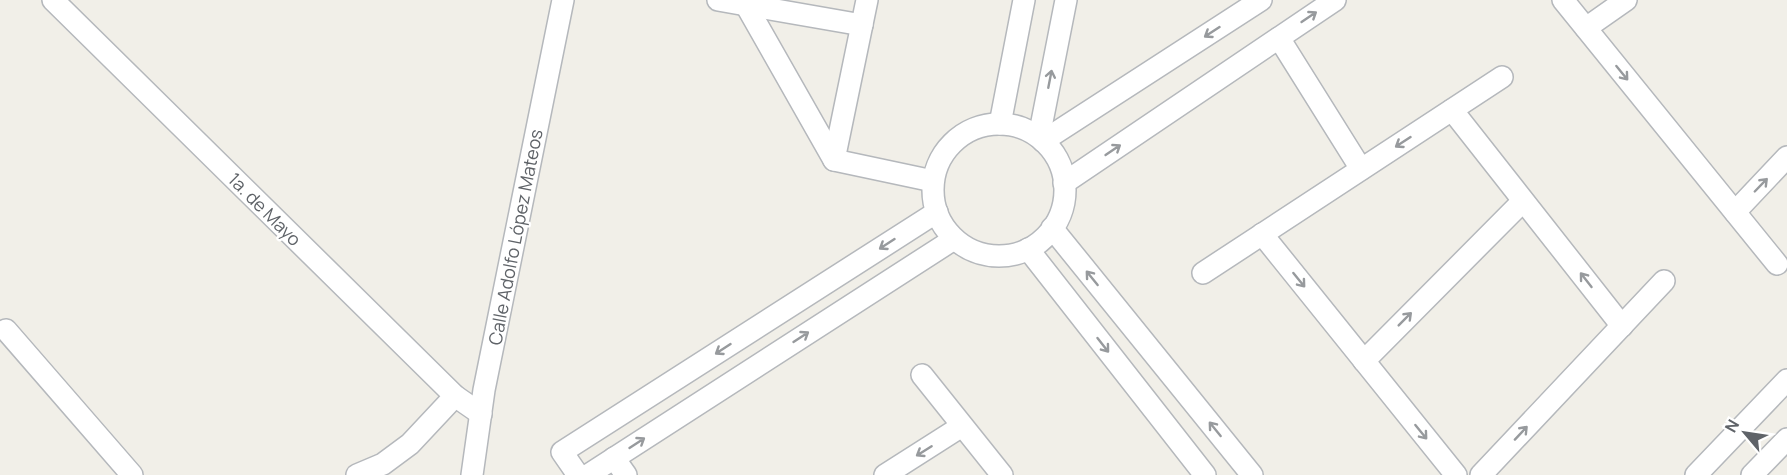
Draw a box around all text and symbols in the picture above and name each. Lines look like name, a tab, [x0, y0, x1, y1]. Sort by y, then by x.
one-way arrow	[1301, 11, 1318, 24]
one-way arrow	[1204, 26, 1221, 38]
one-way arrow	[1616, 65, 1629, 81]
one-way arrow	[1045, 70, 1056, 90]
street label: Calle Adolfo López Mateos	[482, 127, 548, 347]
one-way arrow	[1394, 136, 1411, 149]
one-way arrow	[1104, 144, 1121, 156]
street label: 1a. de Mayo	[223, 167, 307, 251]
one-way arrow	[1754, 177, 1768, 192]
one-way arrow	[880, 238, 896, 250]
one-way arrow	[1086, 270, 1099, 286]
one-way arrow	[1293, 271, 1306, 287]
one-way arrow	[1579, 272, 1592, 288]
one-way arrow	[1398, 312, 1413, 327]
one-way arrow	[792, 331, 809, 343]
one-way arrow	[1097, 336, 1110, 352]
one-way arrow	[715, 343, 732, 355]
north arrow	[1715, 403, 1775, 463]
text: N	[1719, 415, 1744, 436]
one-way arrow	[1209, 422, 1222, 438]
one-way arrow	[1415, 424, 1428, 440]
one-way arrow	[1514, 425, 1528, 440]
one-way arrow	[628, 437, 645, 449]
one-way arrow	[915, 444, 932, 457]

